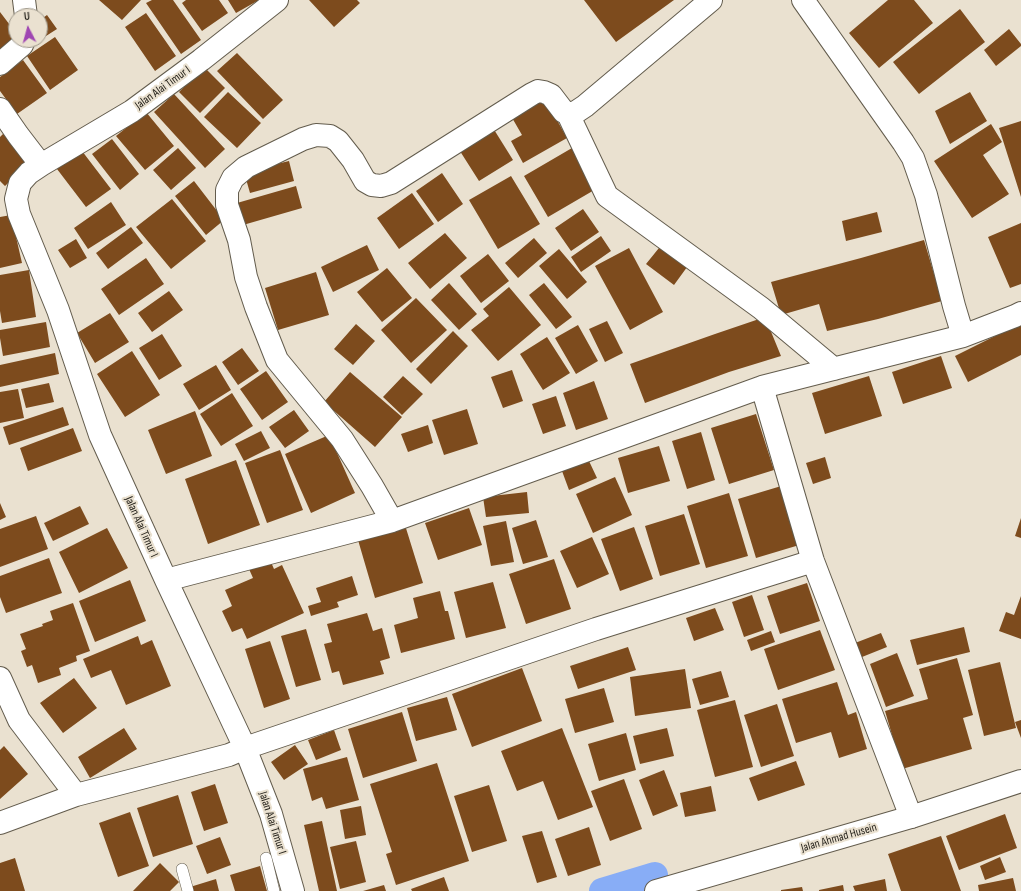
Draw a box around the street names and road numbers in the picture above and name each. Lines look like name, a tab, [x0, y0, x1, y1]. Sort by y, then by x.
street label: Jalan Alai Timur I	[133, 63, 193, 113]
street label: Jalan Alai Timur I	[121, 494, 161, 560]
street label: Jalan Alai Timur I	[255, 790, 289, 856]
street label: Jalan Ahmad Husein	[799, 820, 879, 856]

